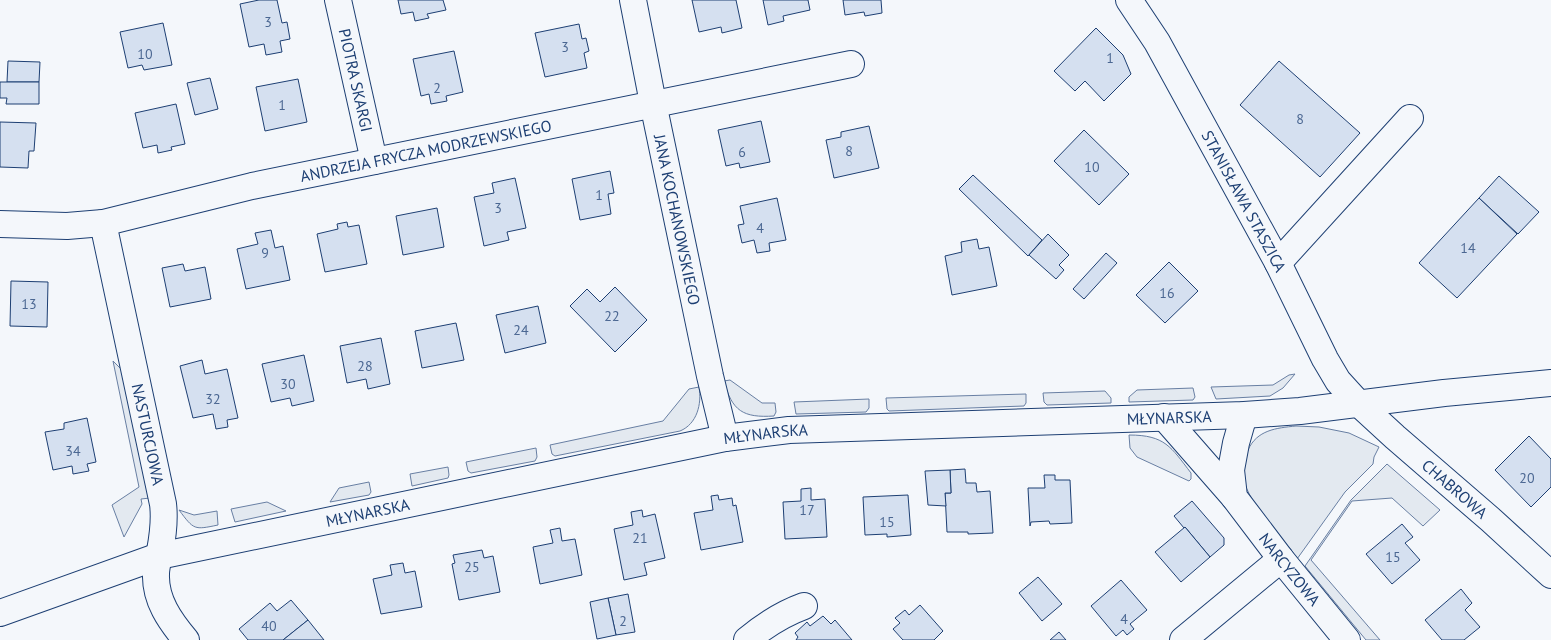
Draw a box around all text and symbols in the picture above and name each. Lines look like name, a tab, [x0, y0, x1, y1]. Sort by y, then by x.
house number: 3	[264, 13, 272, 31]
street label: PIOTRA SKARGI	[335, 26, 377, 134]
house number: 3	[561, 38, 569, 56]
house number: 10	[137, 45, 153, 63]
house number: 1	[1106, 49, 1114, 67]
house number: 2	[433, 79, 441, 97]
house number: 1	[278, 96, 286, 114]
house number: 8	[1296, 110, 1304, 128]
street label: ANDRZEJA FRYCZA MODRZEWSKIEGO	[298, 115, 553, 186]
street label: STANISŁAWA STASZICA	[1197, 127, 1291, 276]
street label: JANA KOCHANOWSKIEGO	[650, 131, 705, 307]
house number: 8	[845, 142, 853, 160]
house number: 6	[738, 143, 746, 161]
house number: 10	[1084, 158, 1100, 176]
house number: 1	[595, 186, 603, 204]
house number: 3	[494, 199, 502, 217]
house number: 4	[756, 219, 764, 237]
house number: 14	[1460, 239, 1476, 257]
house number: 9	[261, 244, 269, 262]
house number: 16	[1159, 284, 1175, 302]
house number: 13	[21, 295, 37, 313]
house number: 22	[604, 307, 620, 325]
house number: 24	[513, 321, 529, 339]
house number: 28	[357, 357, 373, 375]
house number: 30	[280, 375, 296, 393]
street label: NASTURCJOWA	[128, 382, 169, 488]
house number: 32	[205, 390, 221, 408]
street label: MŁYNARSKA	[1126, 406, 1213, 429]
street label: MŁYNARSKA	[722, 419, 809, 448]
house number: 34	[65, 442, 81, 460]
street label: CHABROWA	[1418, 455, 1492, 523]
house number: 20	[1519, 469, 1535, 487]
street label: MŁYNARSKA	[324, 494, 412, 531]
house number: 17	[799, 501, 815, 519]
house number: 15	[879, 513, 895, 531]
house number: 21	[632, 529, 648, 547]
street label: NARCYZOWA	[1255, 529, 1325, 610]
house number: 15	[1385, 548, 1401, 566]
house number: 25	[464, 558, 480, 576]
house number: 4	[1120, 610, 1128, 628]
house number: 2	[619, 612, 627, 630]
house number: 40	[261, 617, 277, 635]

